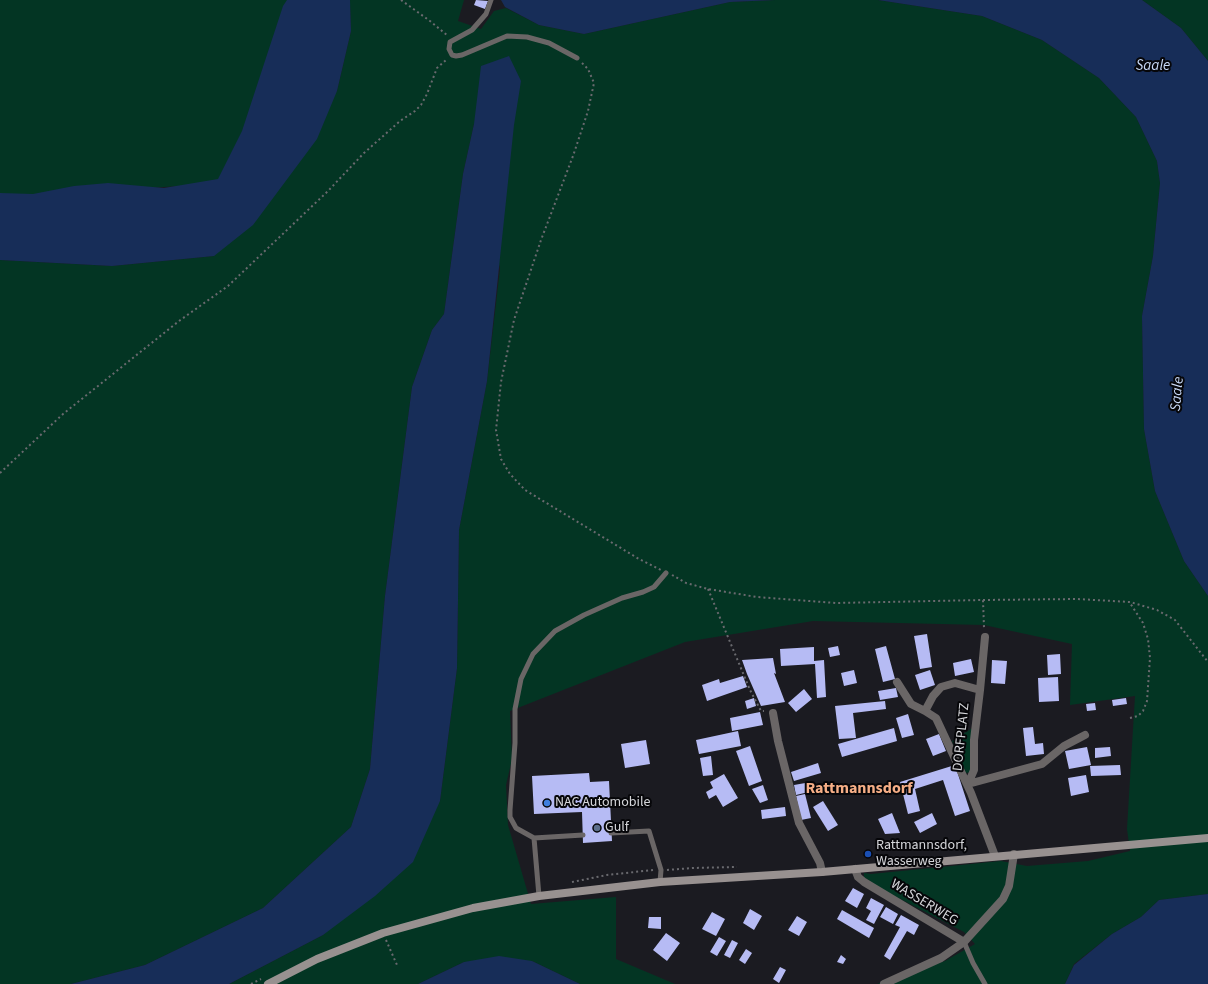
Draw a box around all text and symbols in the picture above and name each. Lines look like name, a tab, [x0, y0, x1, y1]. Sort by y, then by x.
water label: Saale	[1136, 58, 1170, 76]
water label: Saale	[1168, 376, 1188, 412]
street label: DORFPLATZ	[950, 702, 974, 772]
district label: Rattmannsdorf	[805, 779, 913, 799]
place label: NAC Automobile	[555, 795, 650, 811]
marker: NAC Automobile	[542, 798, 552, 808]
place label: Gulf	[605, 820, 629, 836]
marker: Gulf	[592, 823, 602, 833]
place label: Rattmannsdorf, Wasserweg	[876, 838, 967, 870]
marker: Rattmannsdorf, Wasserweg	[863, 849, 873, 859]
street label: WASSERWEG	[887, 876, 961, 930]

